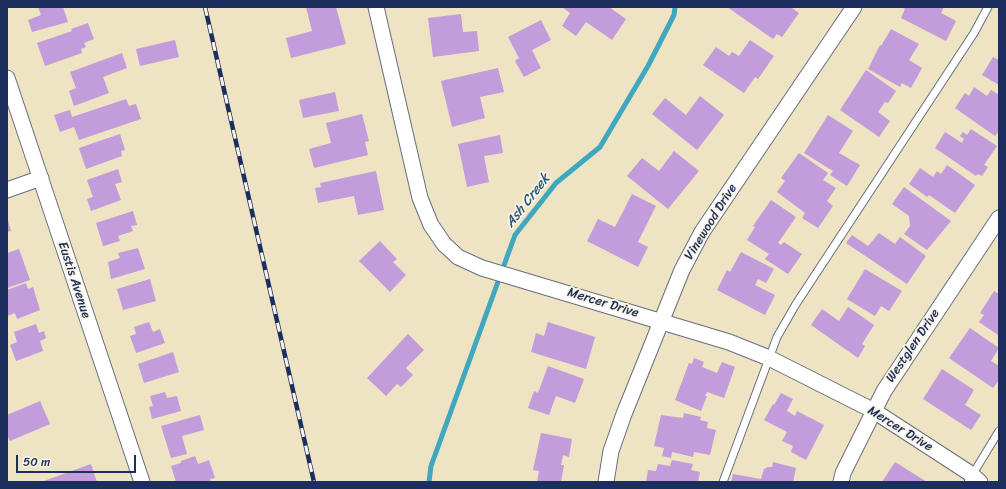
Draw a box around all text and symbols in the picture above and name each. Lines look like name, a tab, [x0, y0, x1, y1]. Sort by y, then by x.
water label: Ash Creek	[502, 171, 554, 231]
street label: Vinewood Drive	[681, 181, 741, 263]
street label: Eustis Avenue	[54, 240, 94, 320]
street label: Mercer Drive	[565, 285, 641, 321]
street label: Westglen Drive	[883, 306, 943, 386]
street label: Mercer Drive	[865, 403, 935, 455]
scale bar	[18, 447, 138, 473]
text: 50 m	[23, 451, 50, 473]

